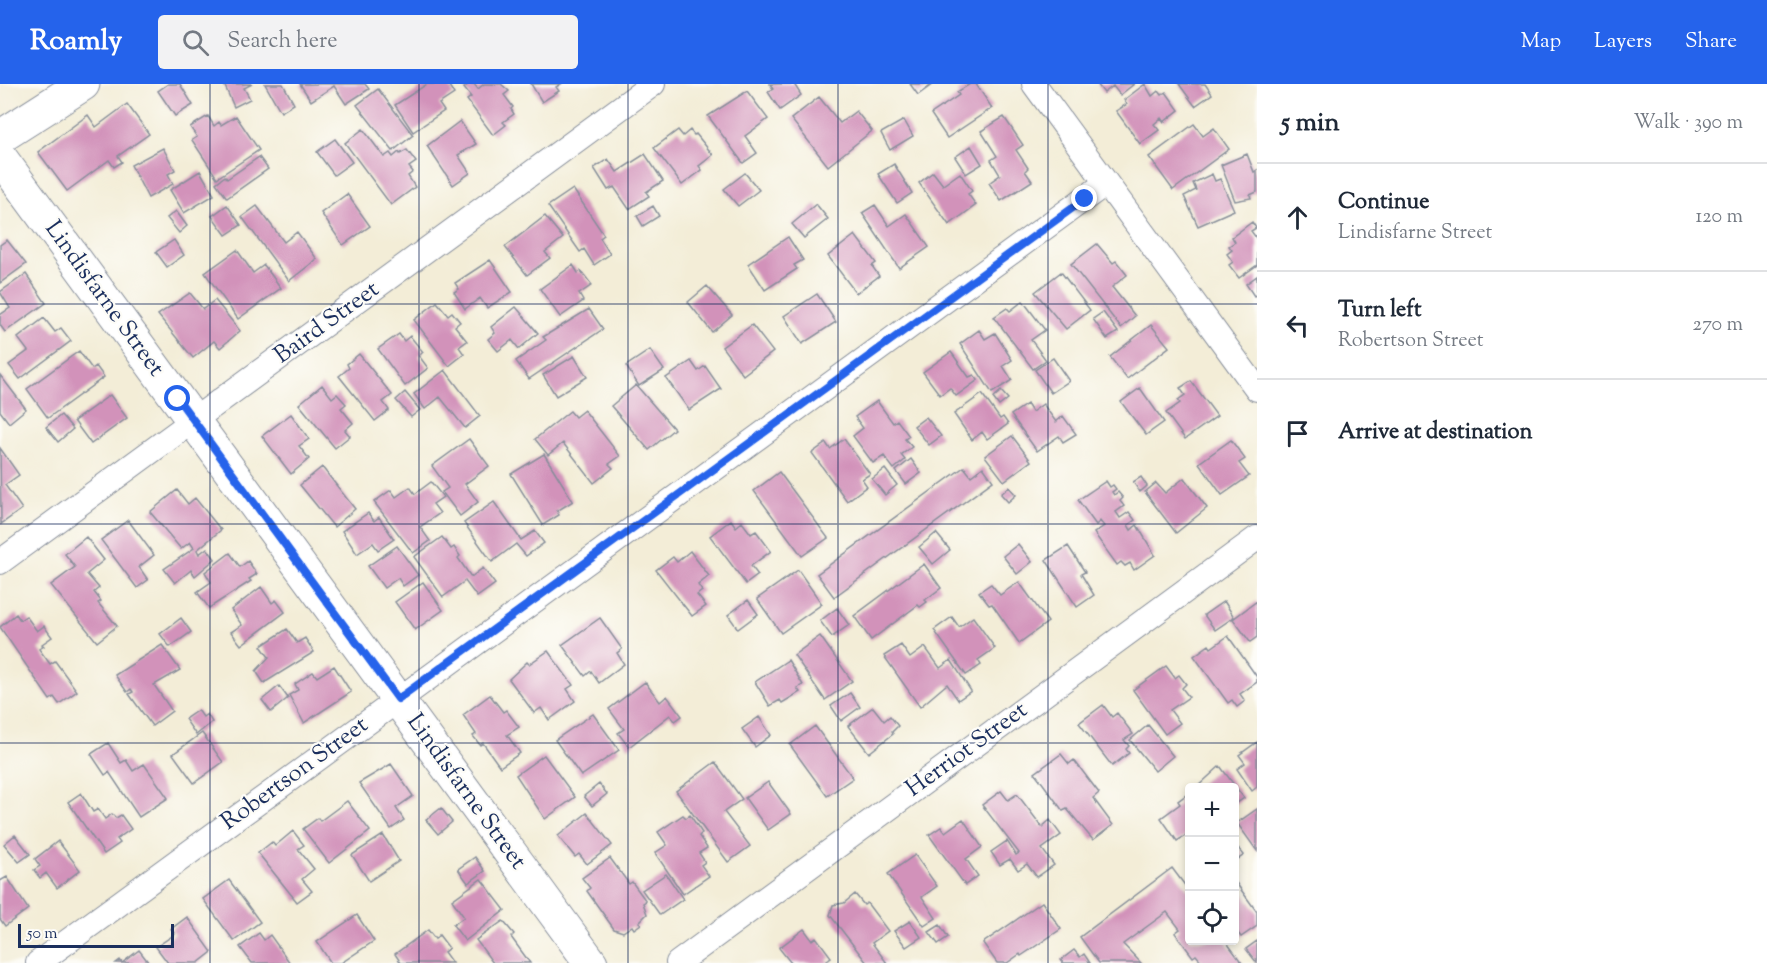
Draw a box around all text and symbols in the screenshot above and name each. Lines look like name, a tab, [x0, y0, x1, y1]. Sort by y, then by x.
search box	[158, 15, 578, 69]
text: Roamly	[30, 22, 122, 62]
icon: search	[179, 26, 212, 59]
text: Search here	[227, 26, 338, 58]
text: Map	[1521, 27, 1561, 57]
text: Layers	[1594, 27, 1652, 57]
text: Share	[1685, 27, 1737, 57]
text: 5 min	[1281, 105, 1340, 142]
text: Walk · 390 m	[1634, 109, 1743, 138]
route end	[1071, 185, 1097, 211]
text: Continue	[1338, 187, 1429, 219]
icon: ahead	[1281, 201, 1314, 234]
text: 120 m	[1695, 203, 1743, 232]
street label: Lindisfarne Street	[36, 214, 172, 384]
text: Lindisfarne Street	[1338, 219, 1492, 248]
street label: Baird Street	[267, 273, 387, 373]
text: Turn left	[1338, 295, 1421, 327]
icon: left	[1281, 309, 1314, 342]
text: 270 m	[1693, 311, 1743, 340]
text: Robertson Street	[1338, 327, 1484, 356]
route start	[164, 385, 190, 411]
icon: arrive	[1281, 417, 1314, 450]
text: Arrive at destination	[1338, 417, 1533, 449]
street label: Herriot Street	[899, 694, 1035, 806]
street label: Lindisfarne Street	[398, 707, 534, 877]
street label: Robertson Street	[214, 709, 376, 839]
map controls	[1185, 783, 1239, 945]
button: +	[1185, 783, 1239, 837]
button: −	[1185, 837, 1239, 891]
button: locate	[1185, 891, 1239, 945]
scale bar	[18, 921, 174, 948]
text: 50 m	[27, 923, 58, 946]

